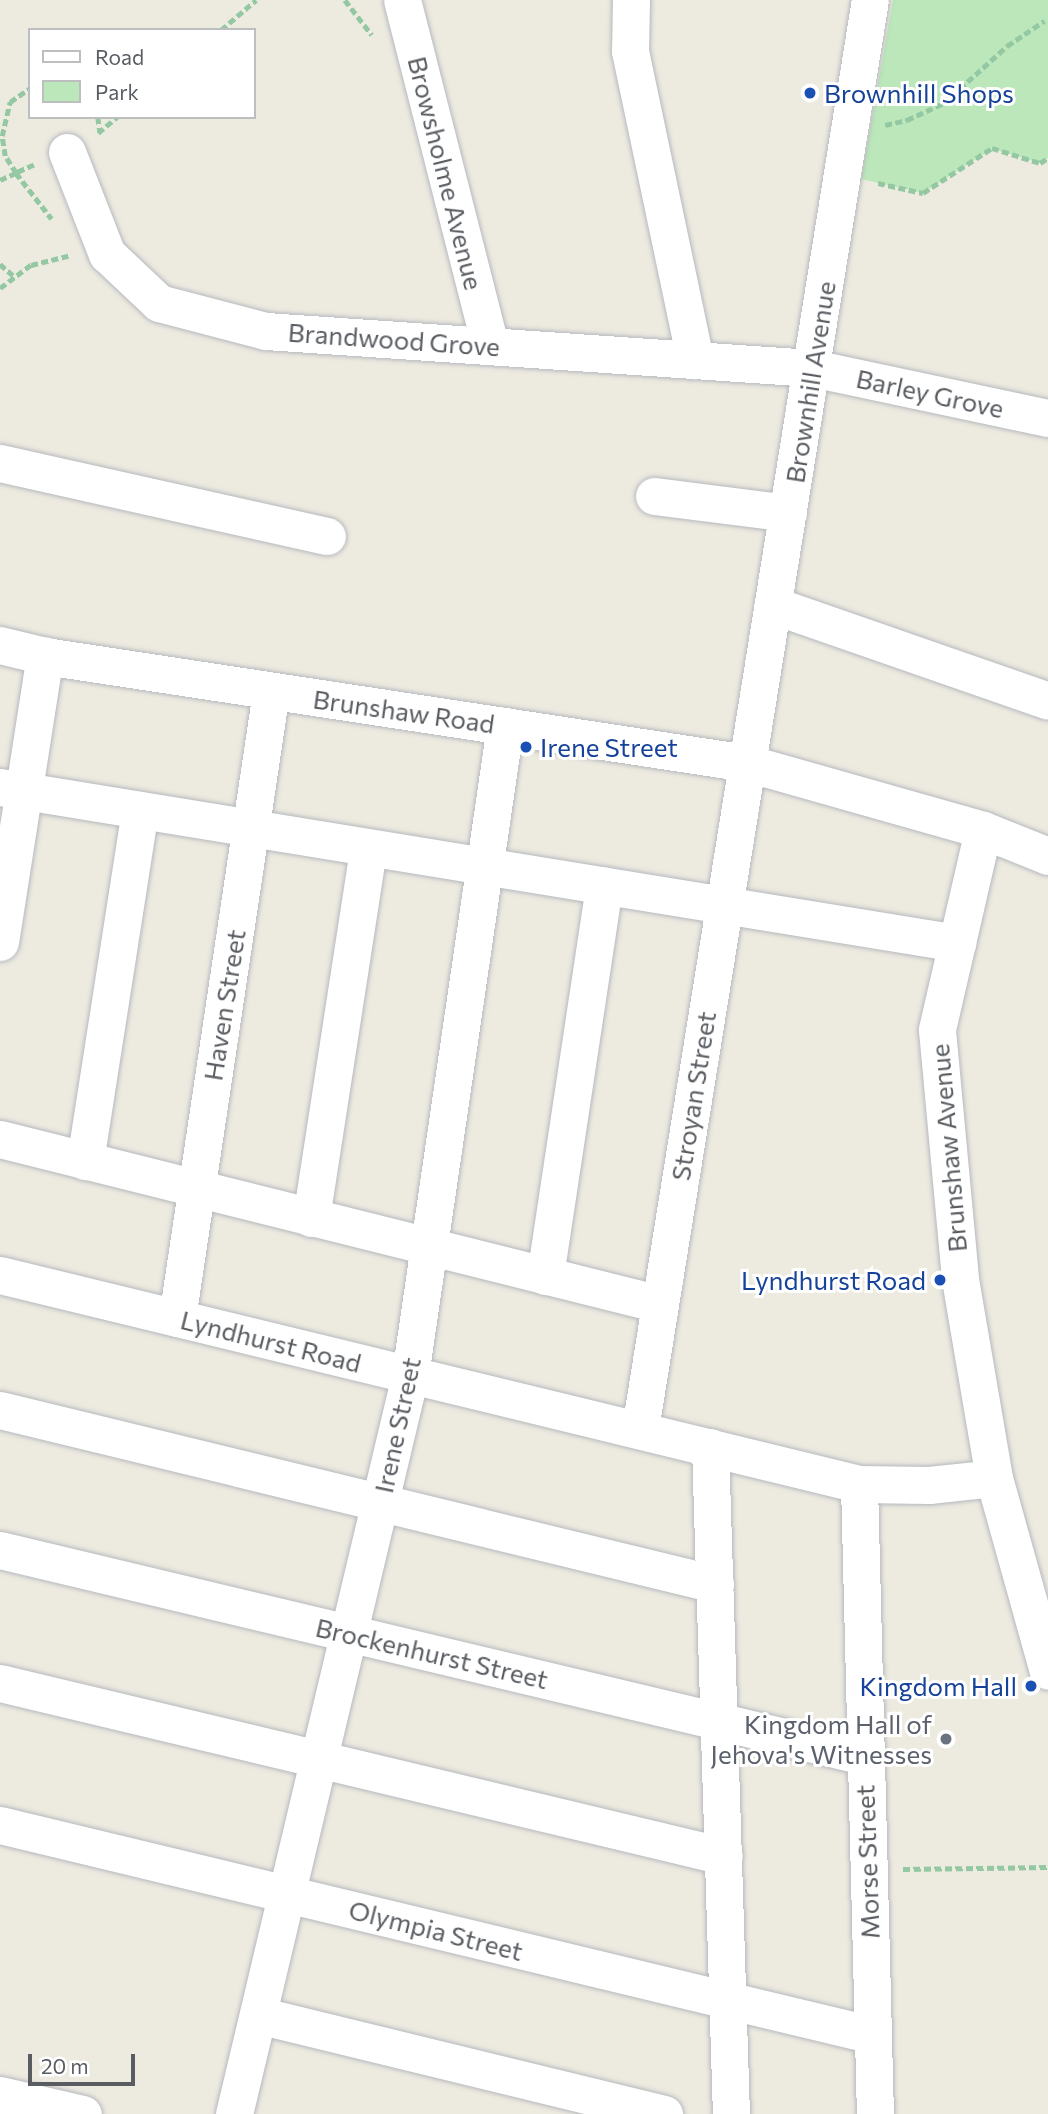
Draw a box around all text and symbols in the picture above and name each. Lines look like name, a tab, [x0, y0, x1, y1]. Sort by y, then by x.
legend	[28, 28, 256, 119]
text: Road	[95, 44, 144, 69]
street label: Browsholme Avenue	[402, 53, 490, 293]
place label: Brownhill Shops	[824, 77, 1014, 109]
text: Park	[95, 79, 139, 104]
marker: Brownhill Shops	[802, 85, 818, 101]
street label: Brownhill Avenue	[779, 279, 841, 485]
street label: Brandwood Grove	[287, 316, 501, 362]
street label: Barley Grove	[853, 362, 1007, 424]
street label: Brunshaw Road	[311, 683, 497, 739]
place label: Irene Street	[540, 731, 678, 763]
marker: Irene Street	[518, 739, 534, 755]
street label: Haven Street	[197, 927, 251, 1083]
street label: Stroyan Street	[664, 1009, 722, 1183]
street label: Brunshaw Avenue	[923, 1042, 973, 1254]
place label: Lyndhurst Road	[741, 1264, 926, 1296]
marker: Lyndhurst Road	[932, 1272, 948, 1288]
street label: Lyndhurst Road	[177, 1303, 365, 1379]
street label: Irene Street	[367, 1354, 427, 1496]
street label: Brockenhurst Street	[313, 1611, 551, 1695]
place label: Kingdom Hall	[860, 1670, 1017, 1702]
marker: Kingdom Hall	[1023, 1678, 1039, 1694]
place label: Kingdom Hall of Jehova's Witnesses	[710, 1708, 932, 1770]
marker: Kingdom Hall of Jehova's Witnesses	[938, 1731, 954, 1747]
street label: Morse Street	[849, 1784, 885, 1940]
street label: Olympia Street	[346, 1893, 526, 1967]
scale bar	[32, 2040, 138, 2084]
text: 20 m	[41, 2053, 89, 2078]

